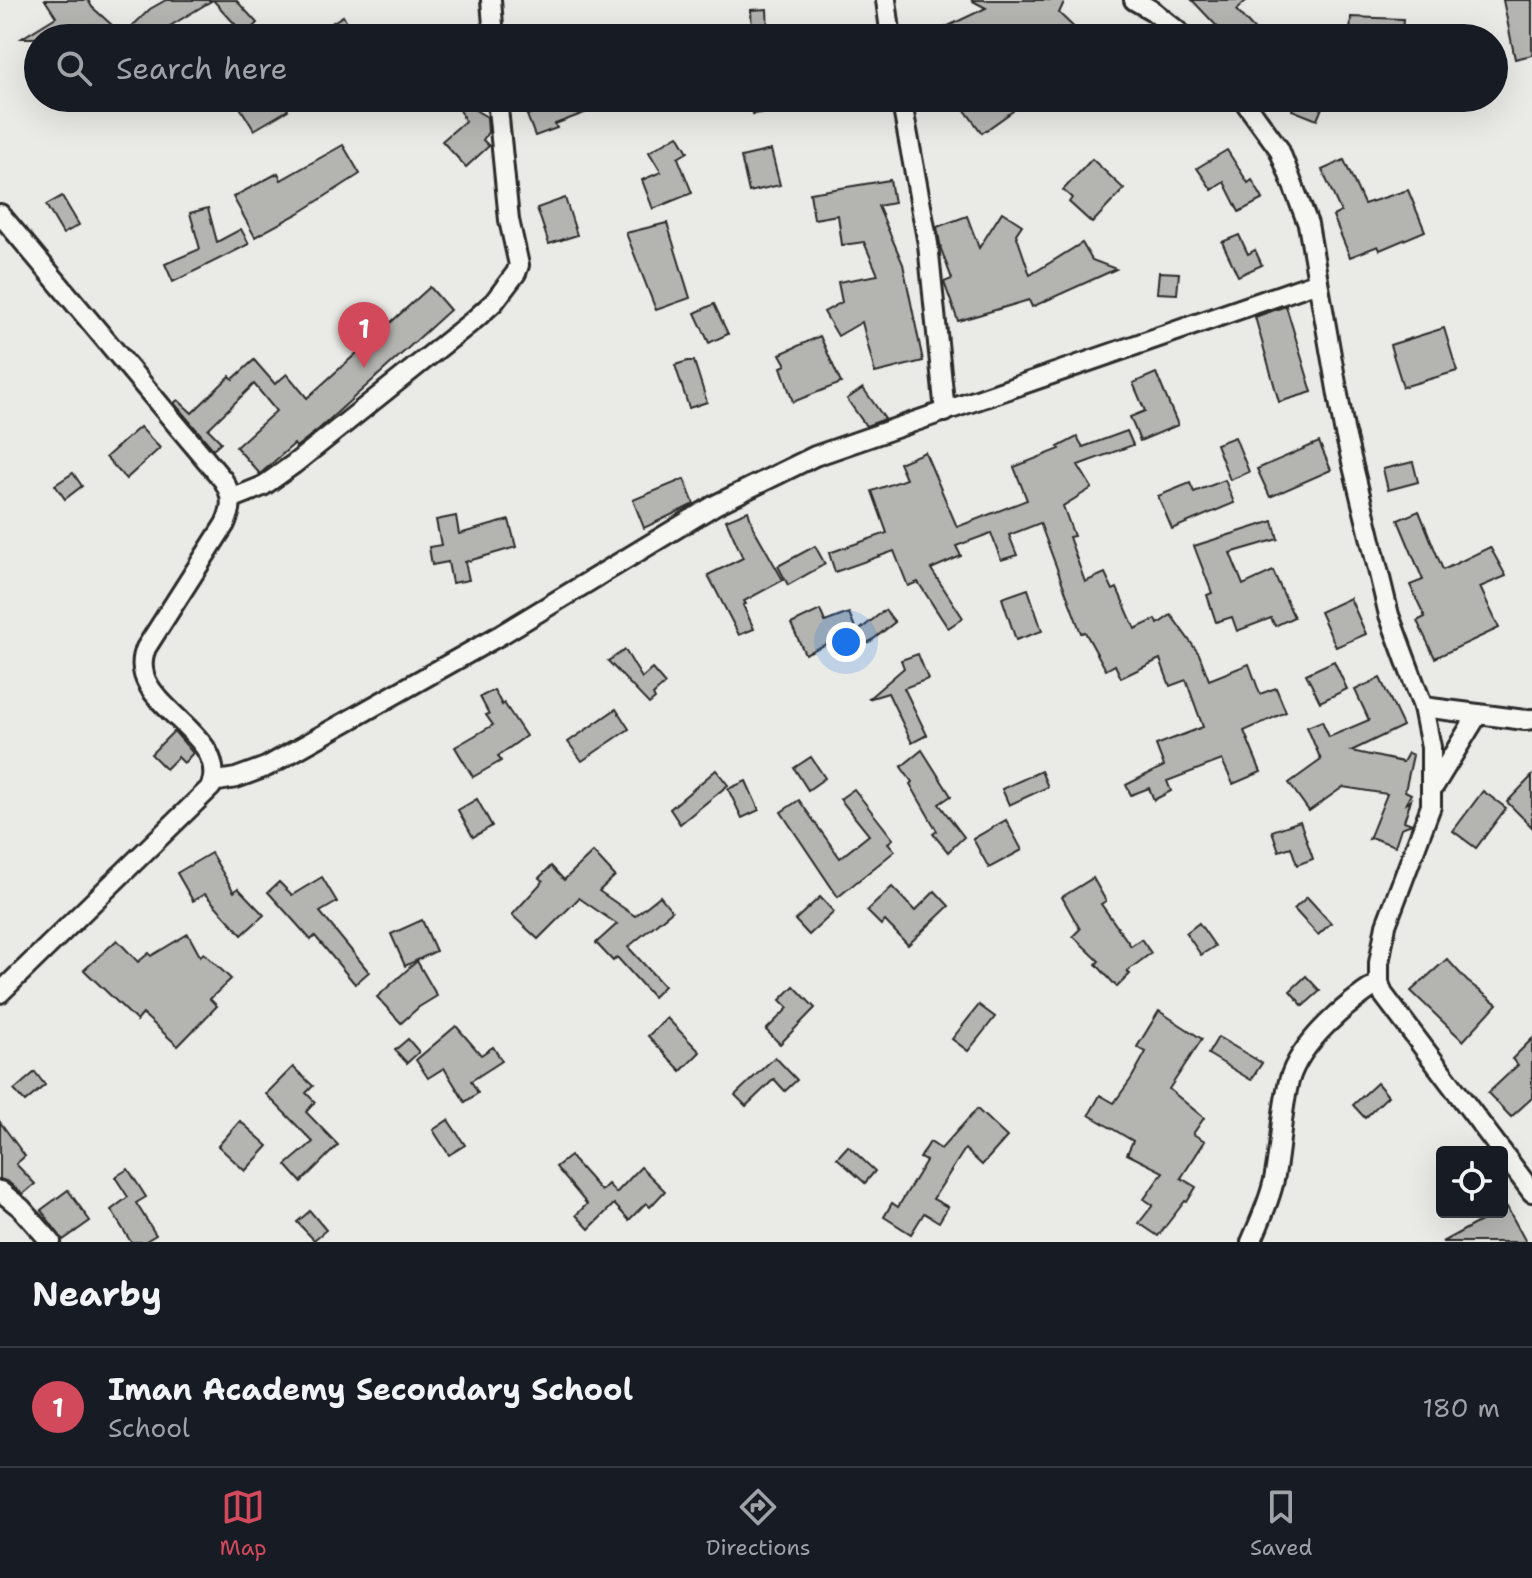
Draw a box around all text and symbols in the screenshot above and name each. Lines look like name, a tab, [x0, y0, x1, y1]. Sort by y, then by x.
search box	[24, 24, 1508, 112]
icon: search	[52, 46, 96, 90]
text: Search here	[116, 48, 287, 89]
pin: 1	[338, 302, 390, 368]
your location	[826, 622, 866, 662]
map controls	[1436, 1146, 1508, 1218]
button: locate	[1436, 1146, 1508, 1218]
text: Nearby	[32, 1271, 162, 1317]
text: Iman Academy Secondary School	[108, 1369, 633, 1410]
text: 1	[52, 1390, 64, 1425]
text: 180 m	[1422, 1390, 1500, 1425]
text: School	[108, 1410, 190, 1445]
tab: Map	[220, 1485, 267, 1562]
tab: Directions	[706, 1485, 811, 1562]
tab: Saved	[1250, 1485, 1312, 1562]

